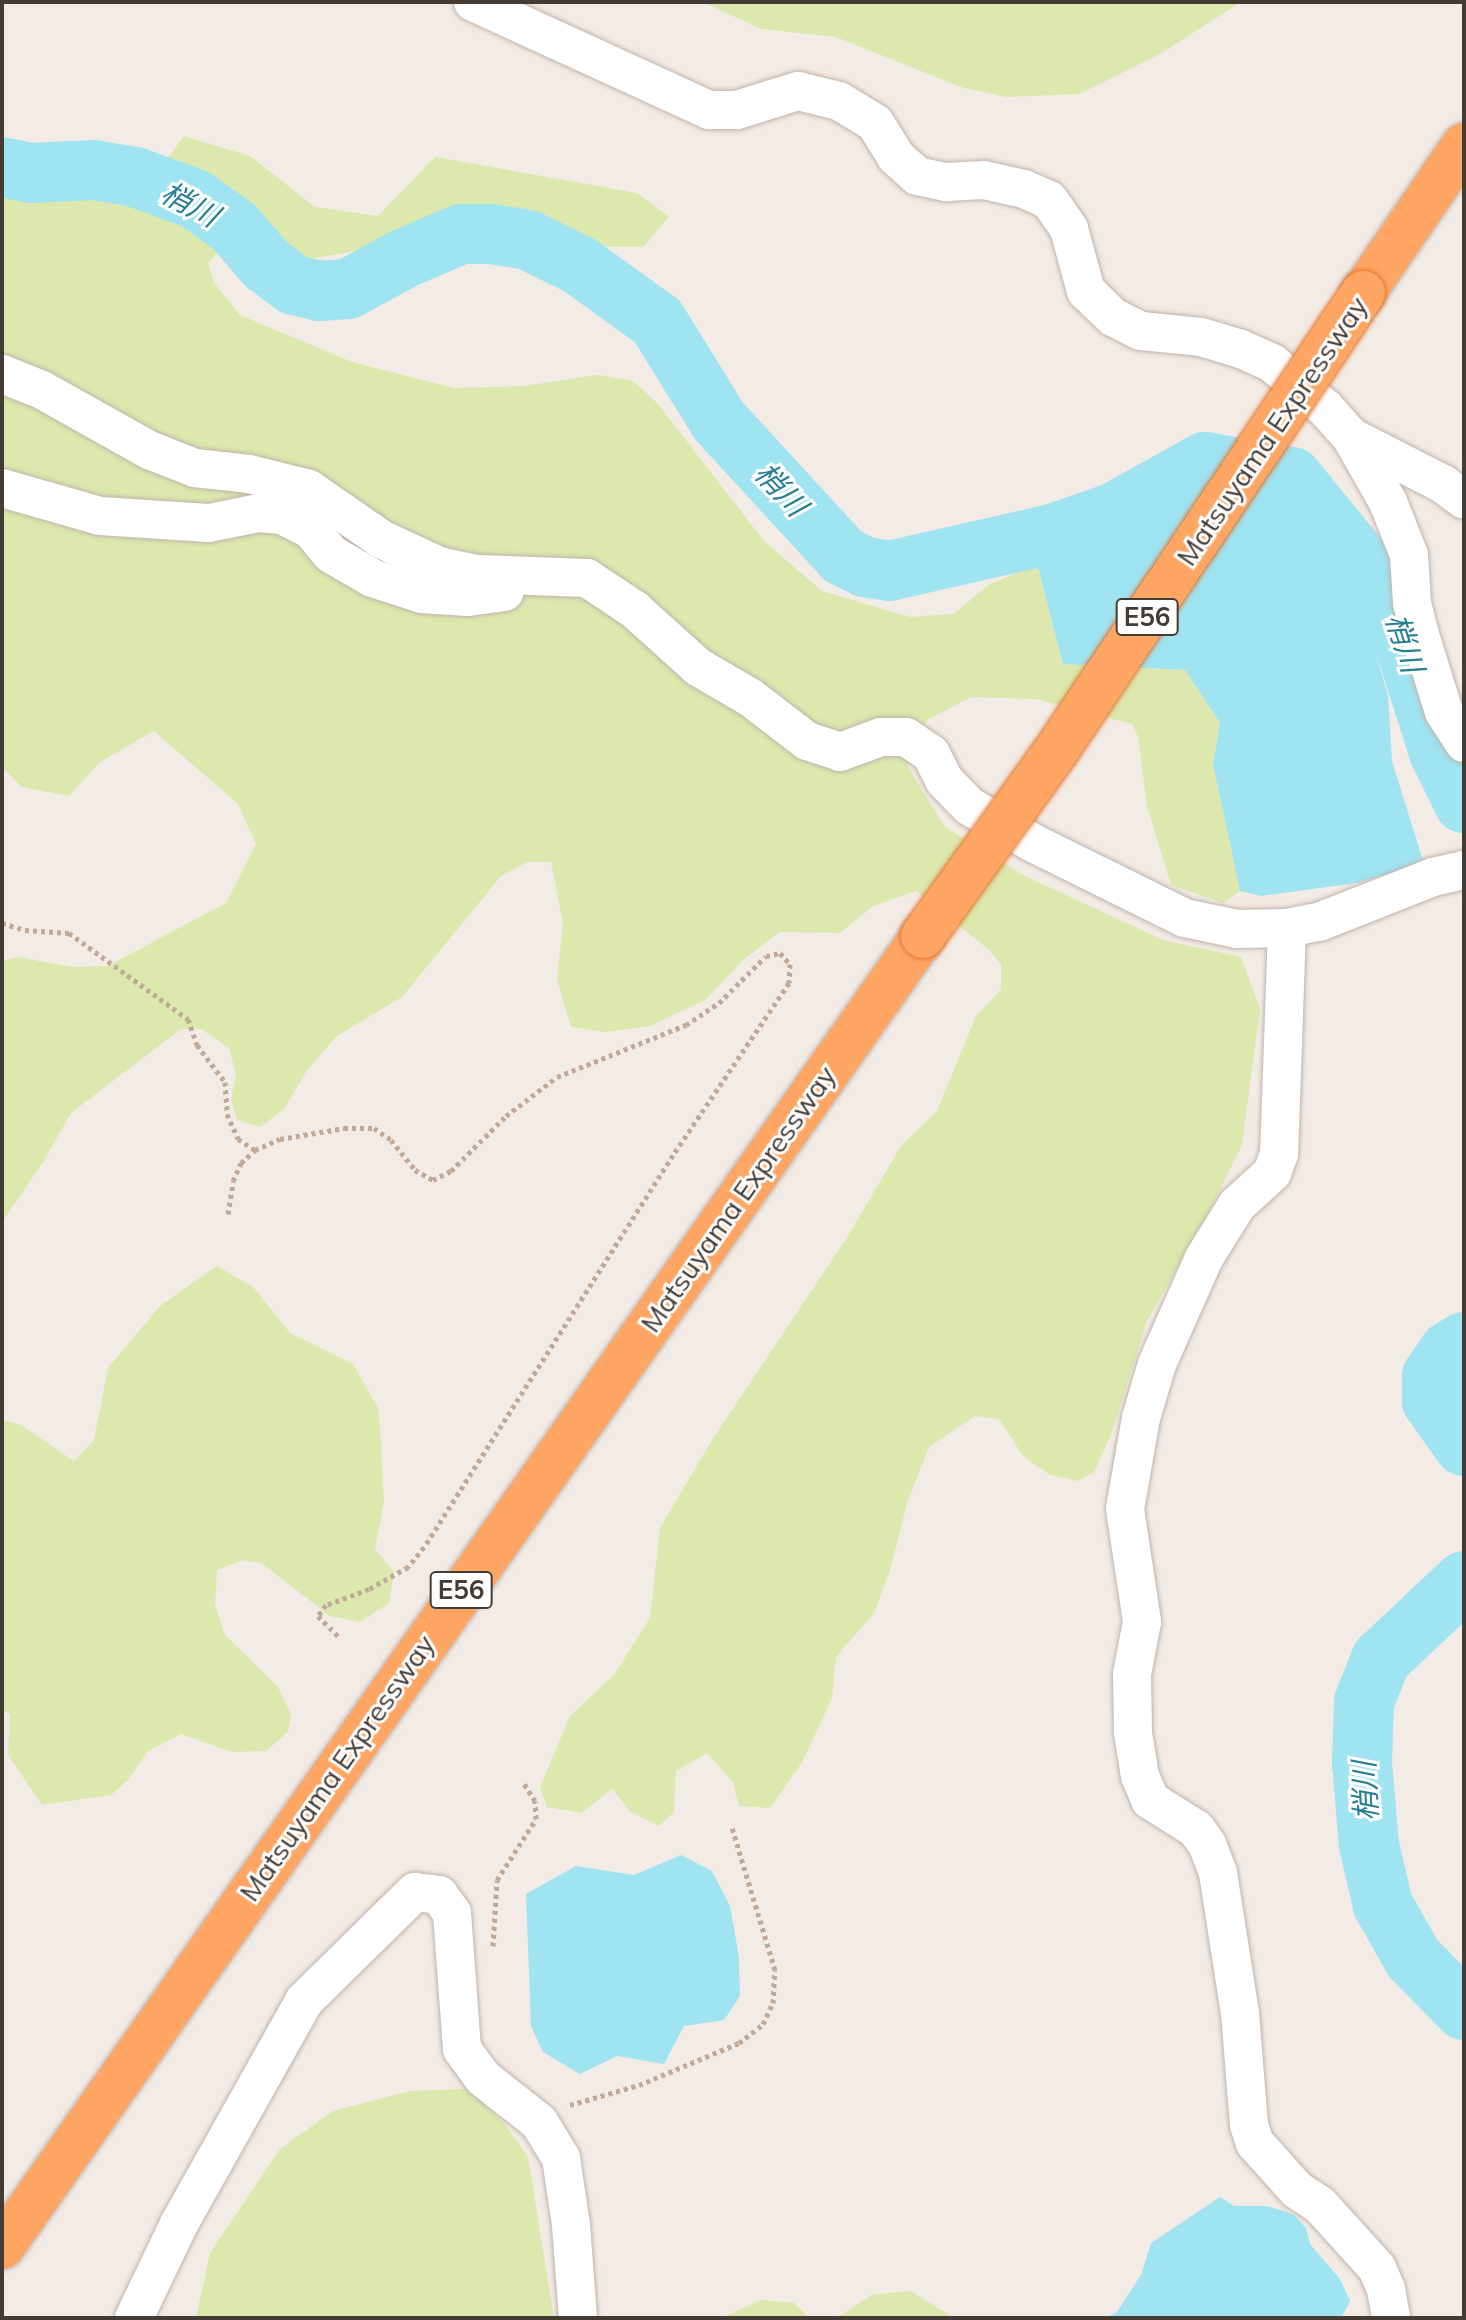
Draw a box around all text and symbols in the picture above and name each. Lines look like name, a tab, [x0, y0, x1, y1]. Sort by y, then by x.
water label: 梢川	[155, 174, 225, 234]
street label: Matsuyama Expressway	[1169, 290, 1375, 572]
water label: 梢川	[747, 455, 815, 523]
road number: E56	[1115, 595, 1179, 639]
water label: 梢川	[1379, 609, 1431, 677]
street label: Matsuyama Expressway	[633, 1059, 843, 1339]
road number: E56	[429, 1568, 493, 1612]
street label: Matsuyama Expressway	[232, 1628, 442, 1908]
water label: 梢川	[1345, 1760, 1385, 1822]

